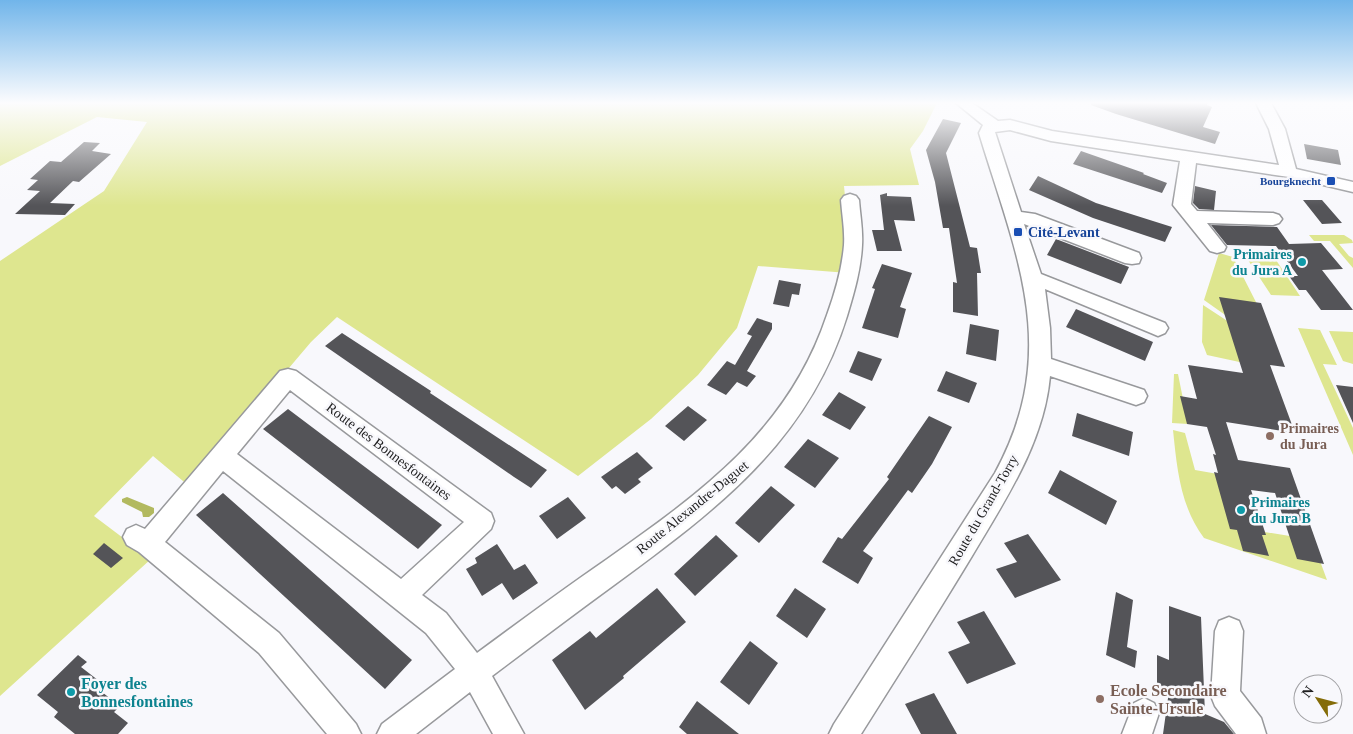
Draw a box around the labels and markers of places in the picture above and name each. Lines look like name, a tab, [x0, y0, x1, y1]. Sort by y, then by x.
place label: Bourgknecht	[1260, 175, 1321, 187]
marker: Bourgknecht	[1325, 175, 1337, 187]
place label: Cité-Levant	[1028, 225, 1100, 240]
marker: Cité-Levant	[1012, 226, 1024, 238]
place label: Primaires du Jura A	[1232, 247, 1293, 278]
marker: Primaires du Jura A	[1296, 256, 1308, 268]
place label: Primaires du Jura	[1280, 421, 1339, 452]
marker: Primaires du Jura	[1264, 430, 1276, 442]
place label: Primaires du Jura B	[1251, 495, 1311, 526]
marker: Primaires du Jura B	[1235, 504, 1247, 516]
place label: Foyer des Bonnesfontaines	[81, 675, 193, 710]
place label: Ecole Secondaire Sainte-Ursule	[1110, 682, 1227, 717]
marker: Foyer des Bonnesfontaines	[65, 686, 77, 698]
marker: Ecole Secondaire Sainte-Ursule	[1094, 693, 1106, 705]

